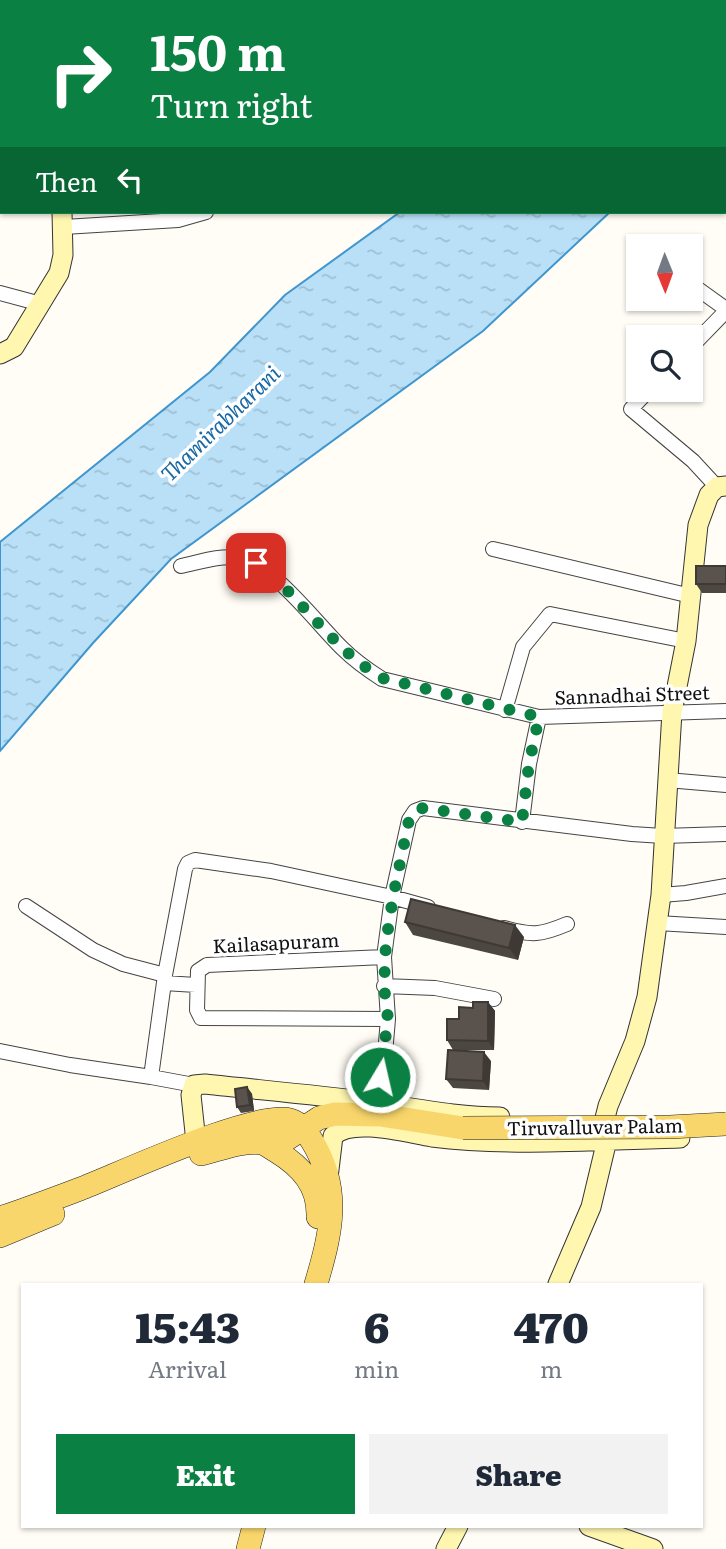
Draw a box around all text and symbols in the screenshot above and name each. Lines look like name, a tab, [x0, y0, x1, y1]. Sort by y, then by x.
text: 150 m	[150, 13, 286, 86]
icon: right	[35, 28, 126, 119]
text: Turn right	[150, 80, 312, 128]
text: Then	[35, 161, 97, 200]
icon: left	[111, 161, 149, 199]
north arrow	[626, 234, 704, 312]
map controls	[626, 234, 703, 402]
button: search	[626, 325, 703, 402]
water label: Thamirabharani	[153, 357, 286, 487]
pin	[226, 533, 286, 593]
icon: arrive	[237, 544, 275, 582]
street label: Sannadhai Street	[554, 677, 710, 711]
street label: Kailasapuram	[212, 925, 340, 959]
position arrow	[343, 1040, 417, 1114]
street label: Tiruvalluvar Palam	[507, 1110, 683, 1142]
text: 15:43	[135, 1294, 240, 1356]
text: 6	[364, 1294, 389, 1356]
text: 470	[513, 1294, 589, 1356]
text: Arrival	[148, 1351, 227, 1385]
text: min	[354, 1351, 399, 1385]
text: m	[540, 1351, 562, 1385]
button: Exit	[56, 1434, 355, 1514]
button: Share	[369, 1434, 668, 1514]

